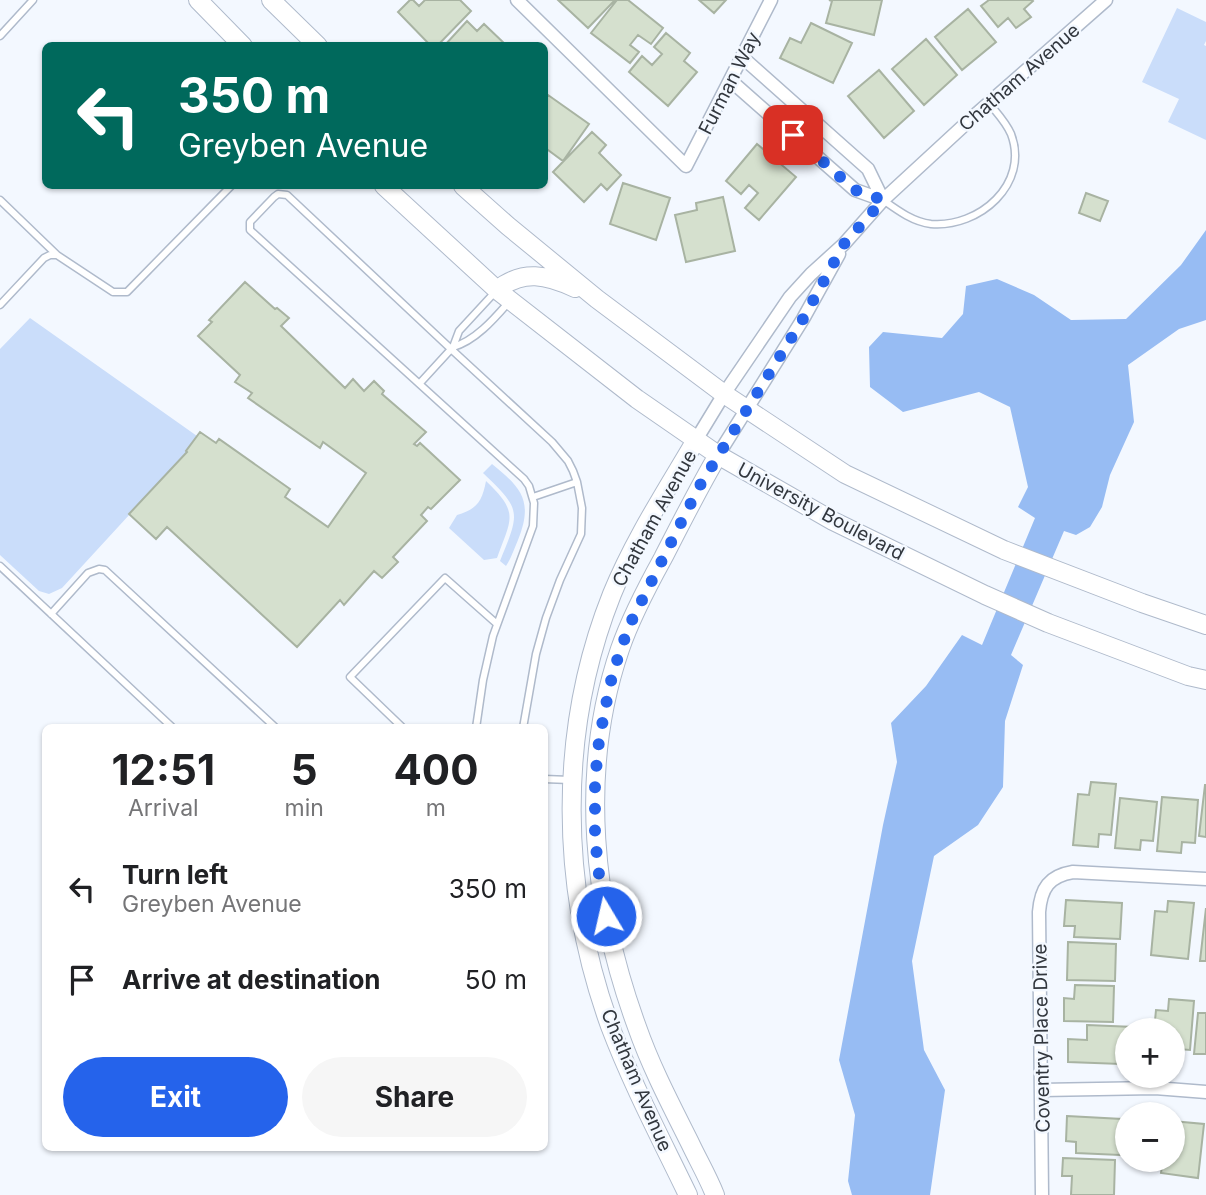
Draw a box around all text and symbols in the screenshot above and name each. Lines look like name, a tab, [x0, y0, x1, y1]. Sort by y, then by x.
street label: Chatham Avenue	[954, 19, 1084, 136]
street label: Furman Way	[694, 28, 765, 138]
text: 350 m	[178, 66, 330, 125]
icon: left	[63, 70, 154, 161]
pin	[763, 105, 823, 165]
icon: arrive	[774, 116, 812, 154]
text: Greyben Avenue	[178, 126, 428, 165]
street label: Chatham Avenue	[607, 446, 701, 591]
street label: University Boulevard	[733, 458, 908, 565]
text: 12:51	[112, 744, 215, 795]
text: 5	[291, 744, 318, 795]
text: 400	[393, 744, 478, 795]
text: Arrival	[128, 794, 199, 822]
text: min	[285, 794, 324, 822]
text: m	[426, 794, 446, 822]
text: Turn left	[122, 859, 228, 890]
icon: left	[63, 870, 101, 908]
text: 350 m	[449, 873, 527, 904]
position arrow	[569, 879, 643, 953]
text: Greyben Avenue	[122, 890, 302, 918]
street label: Coventry Place Drive	[1028, 943, 1055, 1133]
icon: arrive	[63, 961, 101, 999]
text: Arrive at destination	[122, 964, 381, 995]
text: 50 m	[465, 964, 527, 995]
street label: Chatham Avenue	[596, 1005, 677, 1155]
map controls	[1115, 1018, 1185, 1172]
button: +	[1115, 1018, 1185, 1088]
button: Exit	[63, 1057, 288, 1137]
button: Share	[302, 1057, 527, 1137]
button: −	[1115, 1102, 1185, 1172]

